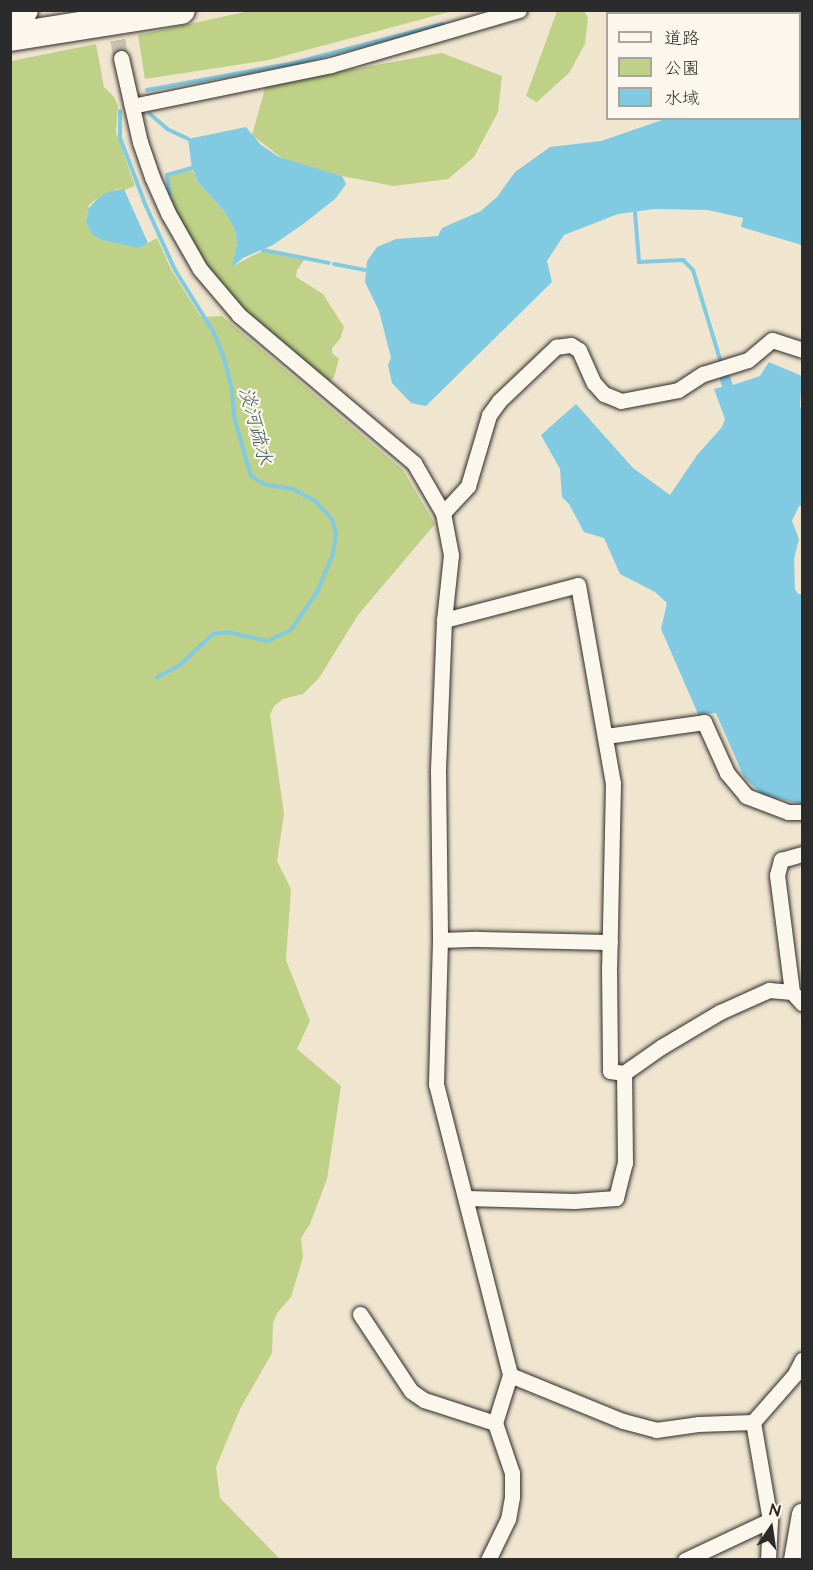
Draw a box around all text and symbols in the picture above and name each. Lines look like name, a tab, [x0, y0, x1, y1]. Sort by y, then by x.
legend	[606, 12, 801, 120]
text: 道路	[664, 26, 700, 51]
text: 公園	[664, 56, 700, 81]
text: 水域	[664, 86, 700, 111]
water label: 淡河疏水	[233, 384, 277, 468]
north arrow	[741, 1498, 801, 1558]
text: N	[768, 1499, 782, 1522]

